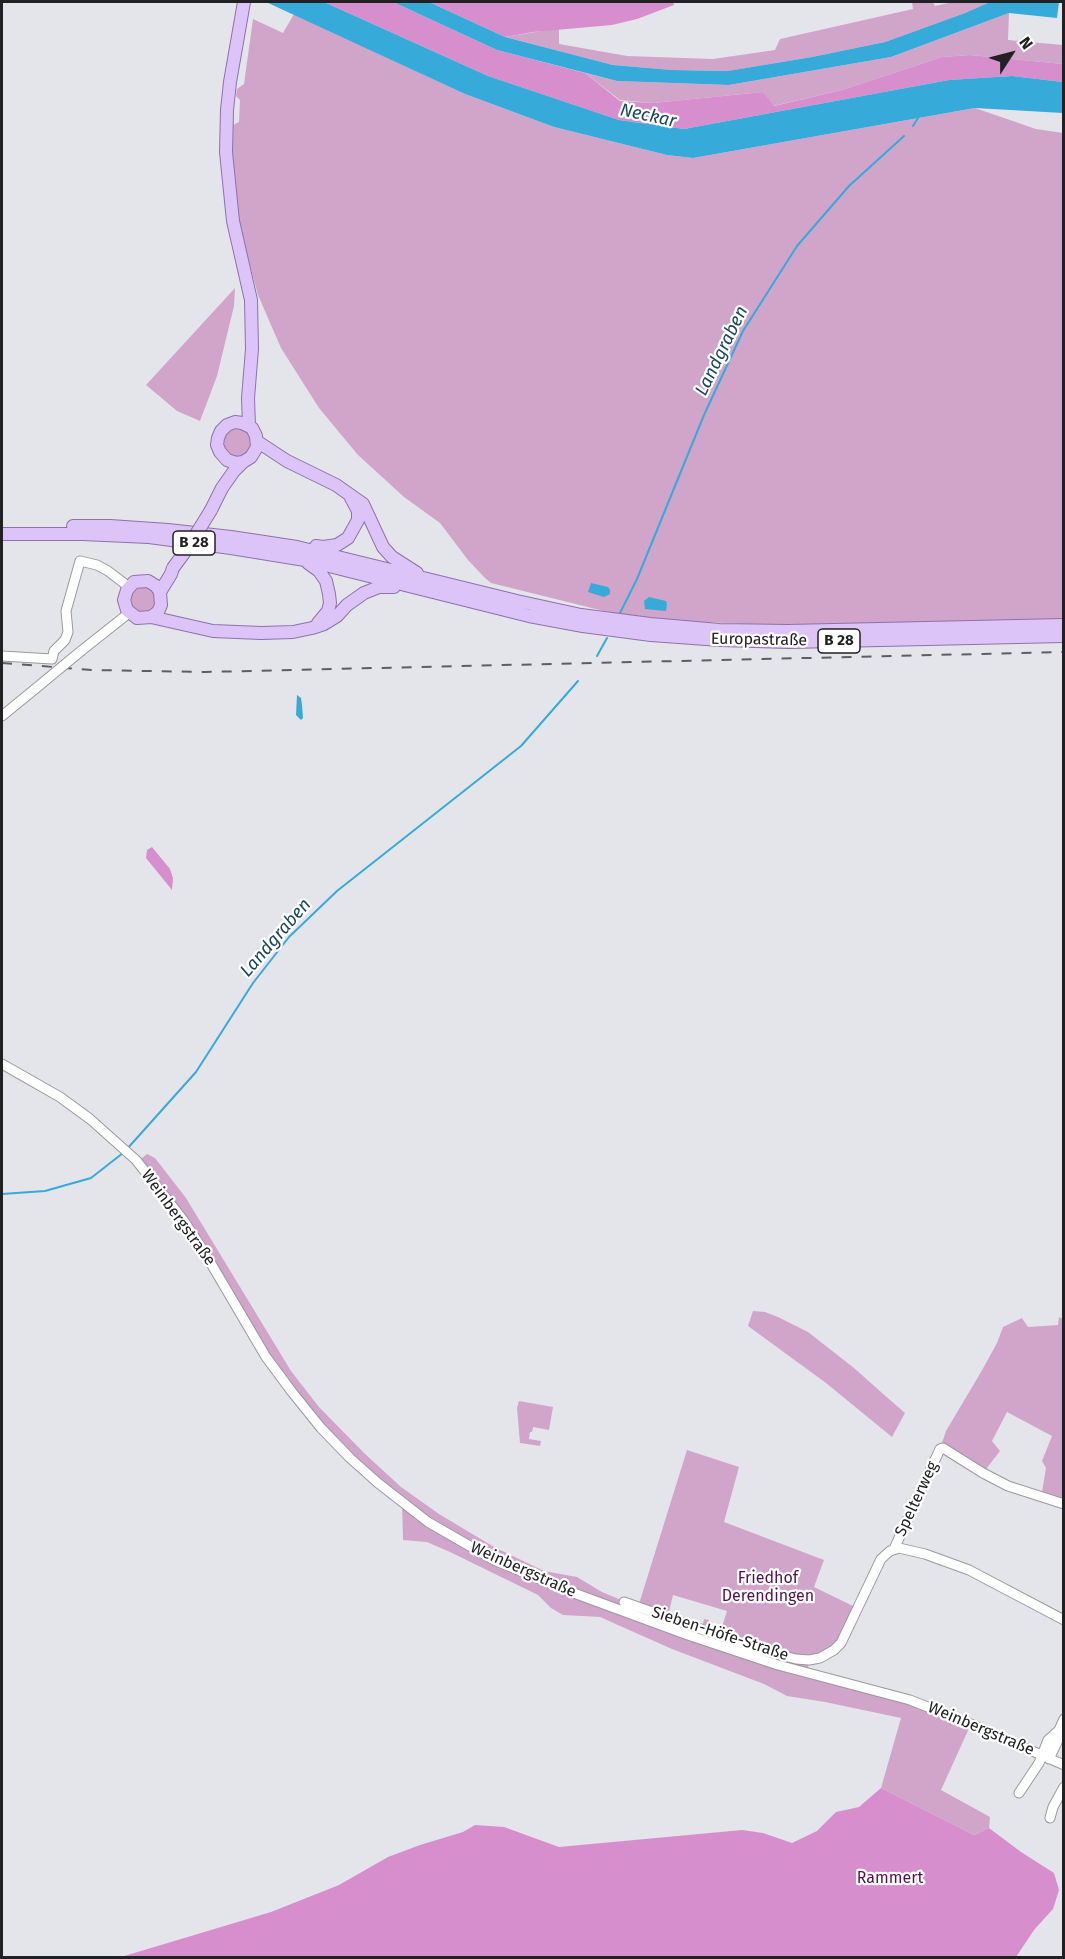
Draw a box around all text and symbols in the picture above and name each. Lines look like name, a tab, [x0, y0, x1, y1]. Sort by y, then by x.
north arrow	[981, 24, 1041, 84]
text: N	[1015, 33, 1037, 53]
water label: Neckar	[618, 100, 678, 132]
water label: Landgraben	[691, 303, 753, 399]
road number: B 28	[173, 531, 215, 555]
road number: B 28	[818, 629, 860, 653]
street label: Europastraße	[711, 630, 807, 650]
water label: Landgraben	[236, 894, 316, 982]
street label: Weinbergstraße	[137, 1166, 219, 1270]
street label: Spelterweg	[891, 1458, 943, 1540]
street label: Weinbergstraße	[467, 1538, 579, 1602]
park label: Friedhof Derendingen	[722, 1569, 814, 1607]
street label: Sieben-Höfe-Straße	[649, 1603, 791, 1665]
street label: Weinbergstraße	[925, 1698, 1037, 1760]
park label: Rammert	[857, 1869, 923, 1889]

